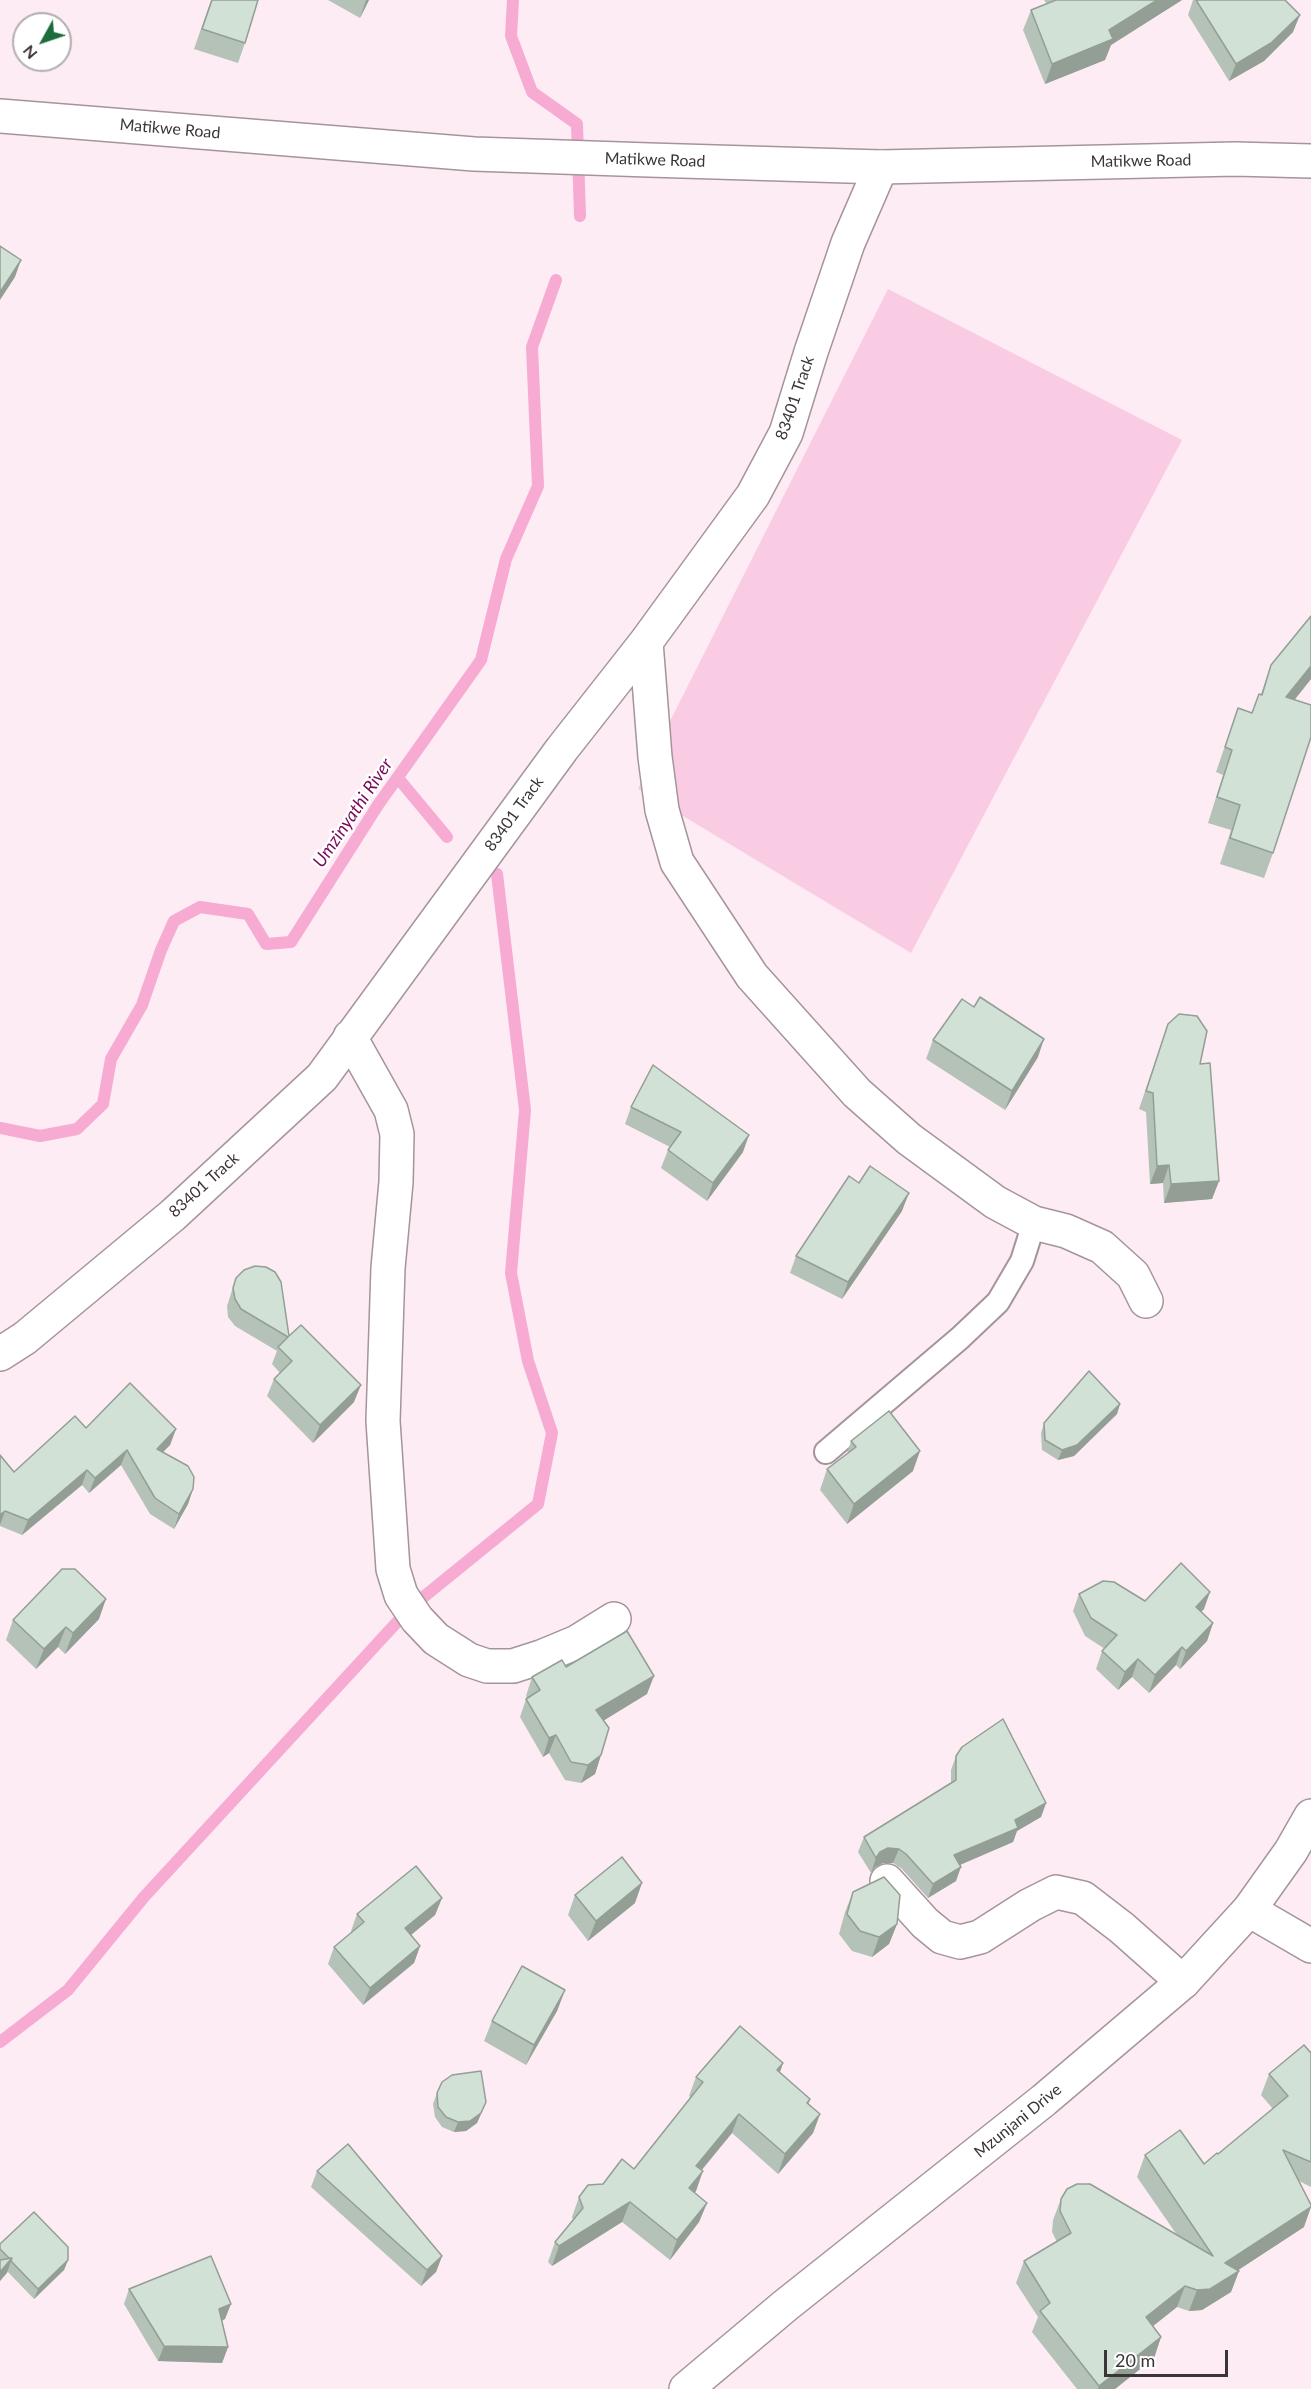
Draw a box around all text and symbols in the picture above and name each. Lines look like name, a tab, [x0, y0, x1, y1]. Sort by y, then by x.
north arrow	[12, 12, 72, 72]
text: N	[18, 42, 41, 63]
street label: Matikwe Road	[119, 115, 221, 143]
street label: Matikwe Road	[604, 149, 706, 171]
street label: Matikwe Road	[1090, 151, 1192, 171]
street label: 83401 Track	[772, 353, 818, 443]
water label: Umzinyathi River	[309, 754, 397, 872]
street label: 83401 Track	[480, 773, 548, 855]
street label: 83401 Track	[165, 1149, 243, 1221]
street label: Mzunjani Drive	[971, 2080, 1065, 2162]
scale bar	[1107, 2338, 1232, 2376]
text: 20 m	[1115, 2349, 1155, 2371]

